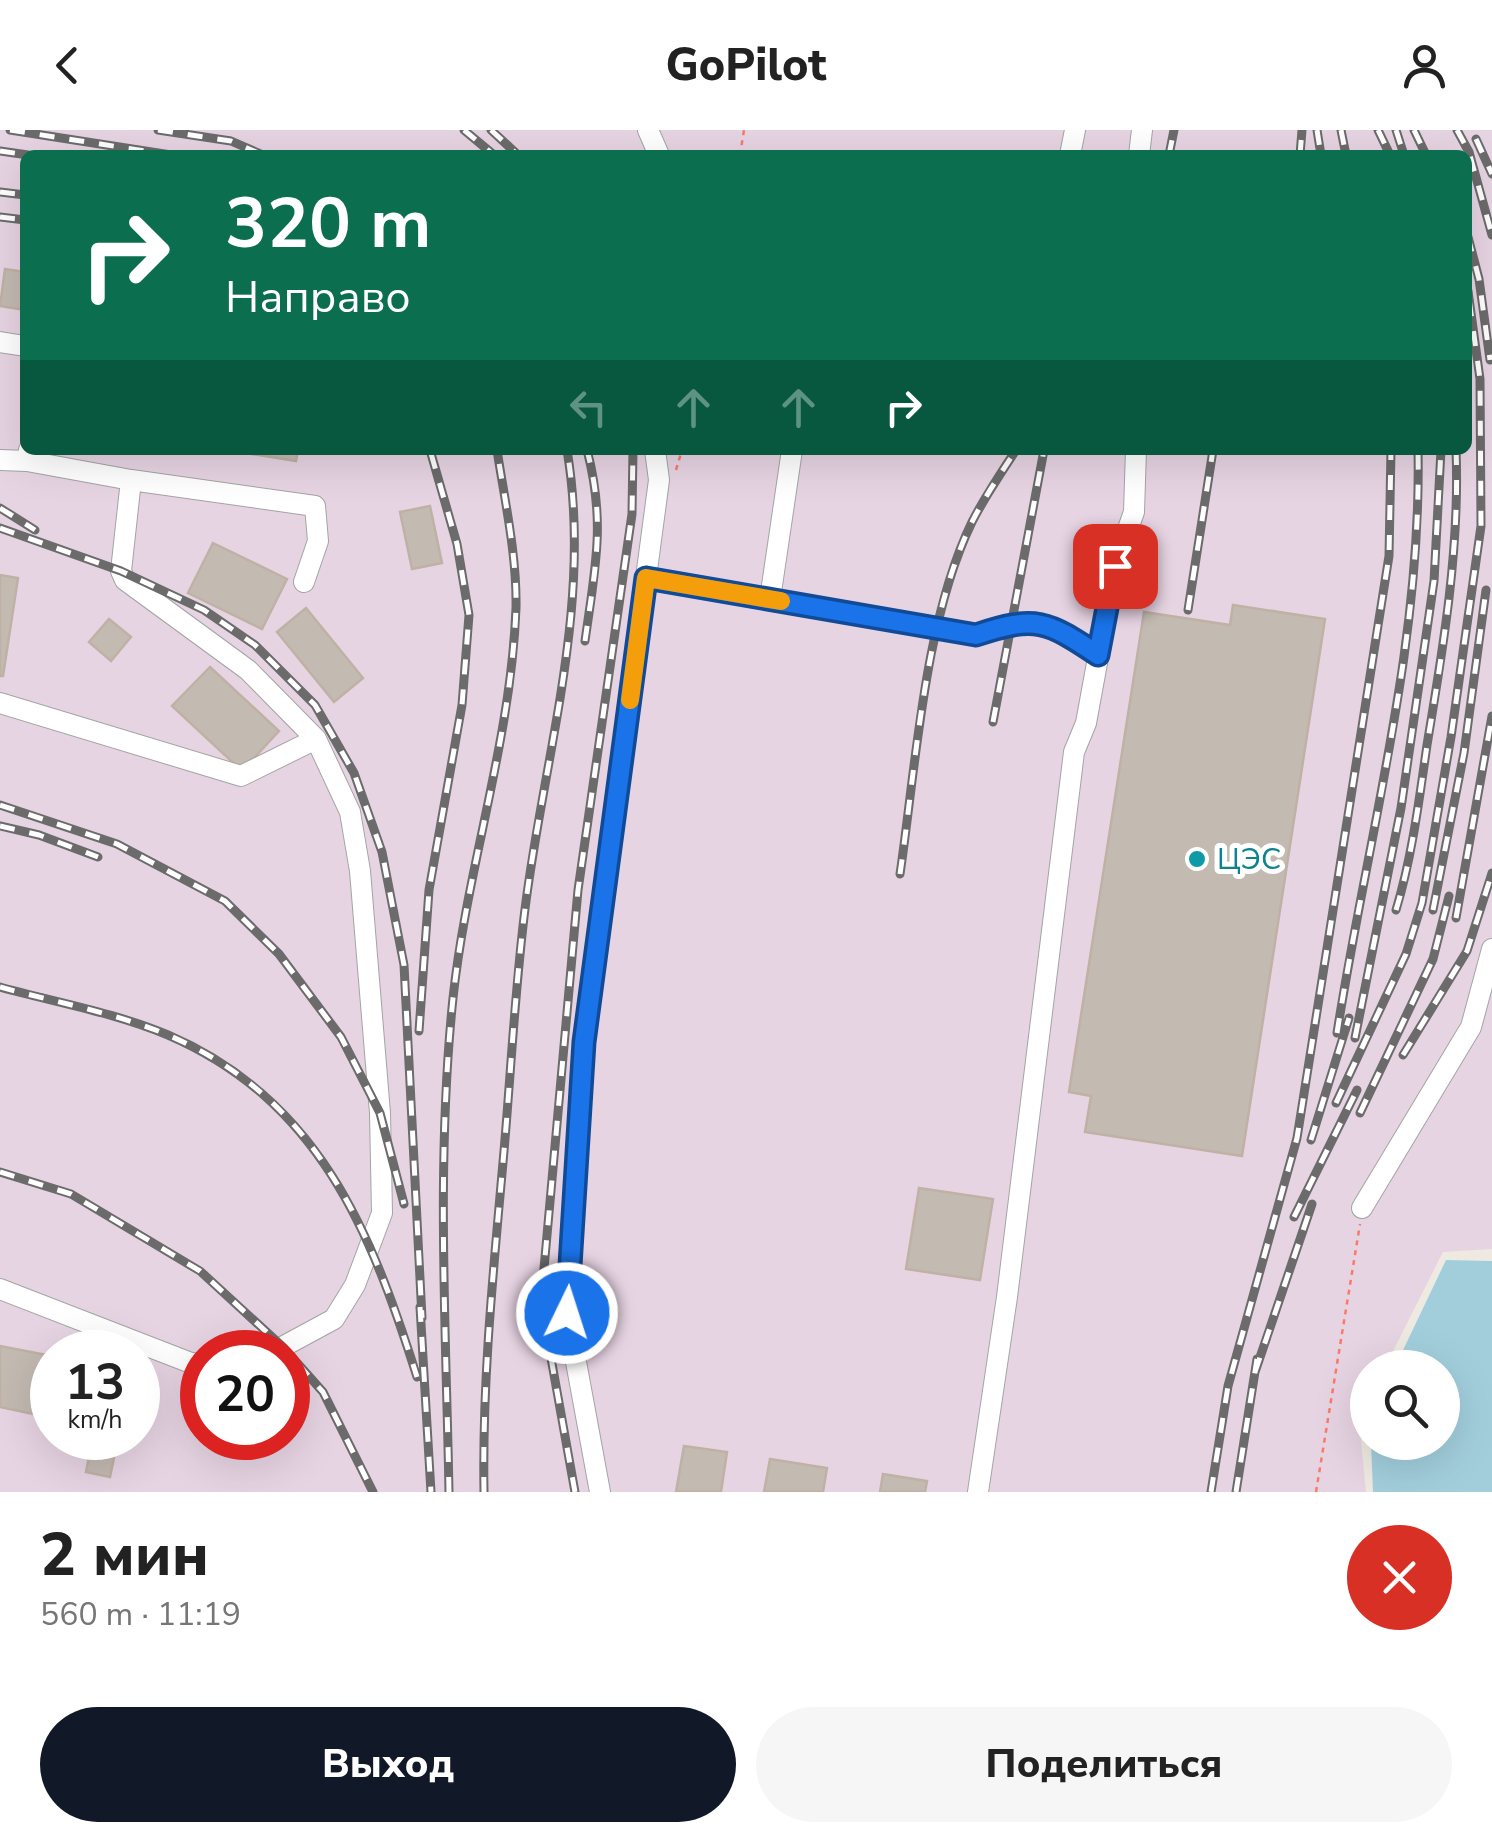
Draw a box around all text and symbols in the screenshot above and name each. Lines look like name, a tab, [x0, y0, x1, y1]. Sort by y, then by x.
text: GoPilot	[665, 35, 827, 96]
icon: back	[40, 38, 95, 93]
icon: person	[1397, 38, 1452, 93]
text: 320 m	[225, 176, 431, 272]
icon: right	[60, 190, 190, 320]
text: Направо	[225, 267, 411, 328]
icon: left	[561, 380, 616, 435]
icon: ahead	[666, 380, 721, 435]
icon: ahead	[771, 380, 826, 435]
icon: right	[876, 380, 931, 435]
pin	[1073, 524, 1158, 609]
icon: arrive	[1088, 539, 1143, 594]
place label: ЦЭС	[1217, 839, 1281, 880]
marker: ЦЭС	[1186, 848, 1208, 870]
position arrow	[515, 1261, 619, 1365]
speed limit sign: 20	[180, 1330, 310, 1460]
text: 13	[65, 1348, 125, 1417]
map controls	[1350, 1350, 1460, 1460]
button: search	[1350, 1350, 1460, 1460]
text: km/h	[67, 1403, 123, 1437]
text: 2 мин	[40, 1514, 209, 1596]
button: close	[1347, 1525, 1452, 1630]
text: 560 m · 11:19	[40, 1593, 241, 1636]
button: Выход	[40, 1707, 736, 1822]
button: Поделиться	[756, 1707, 1452, 1822]

